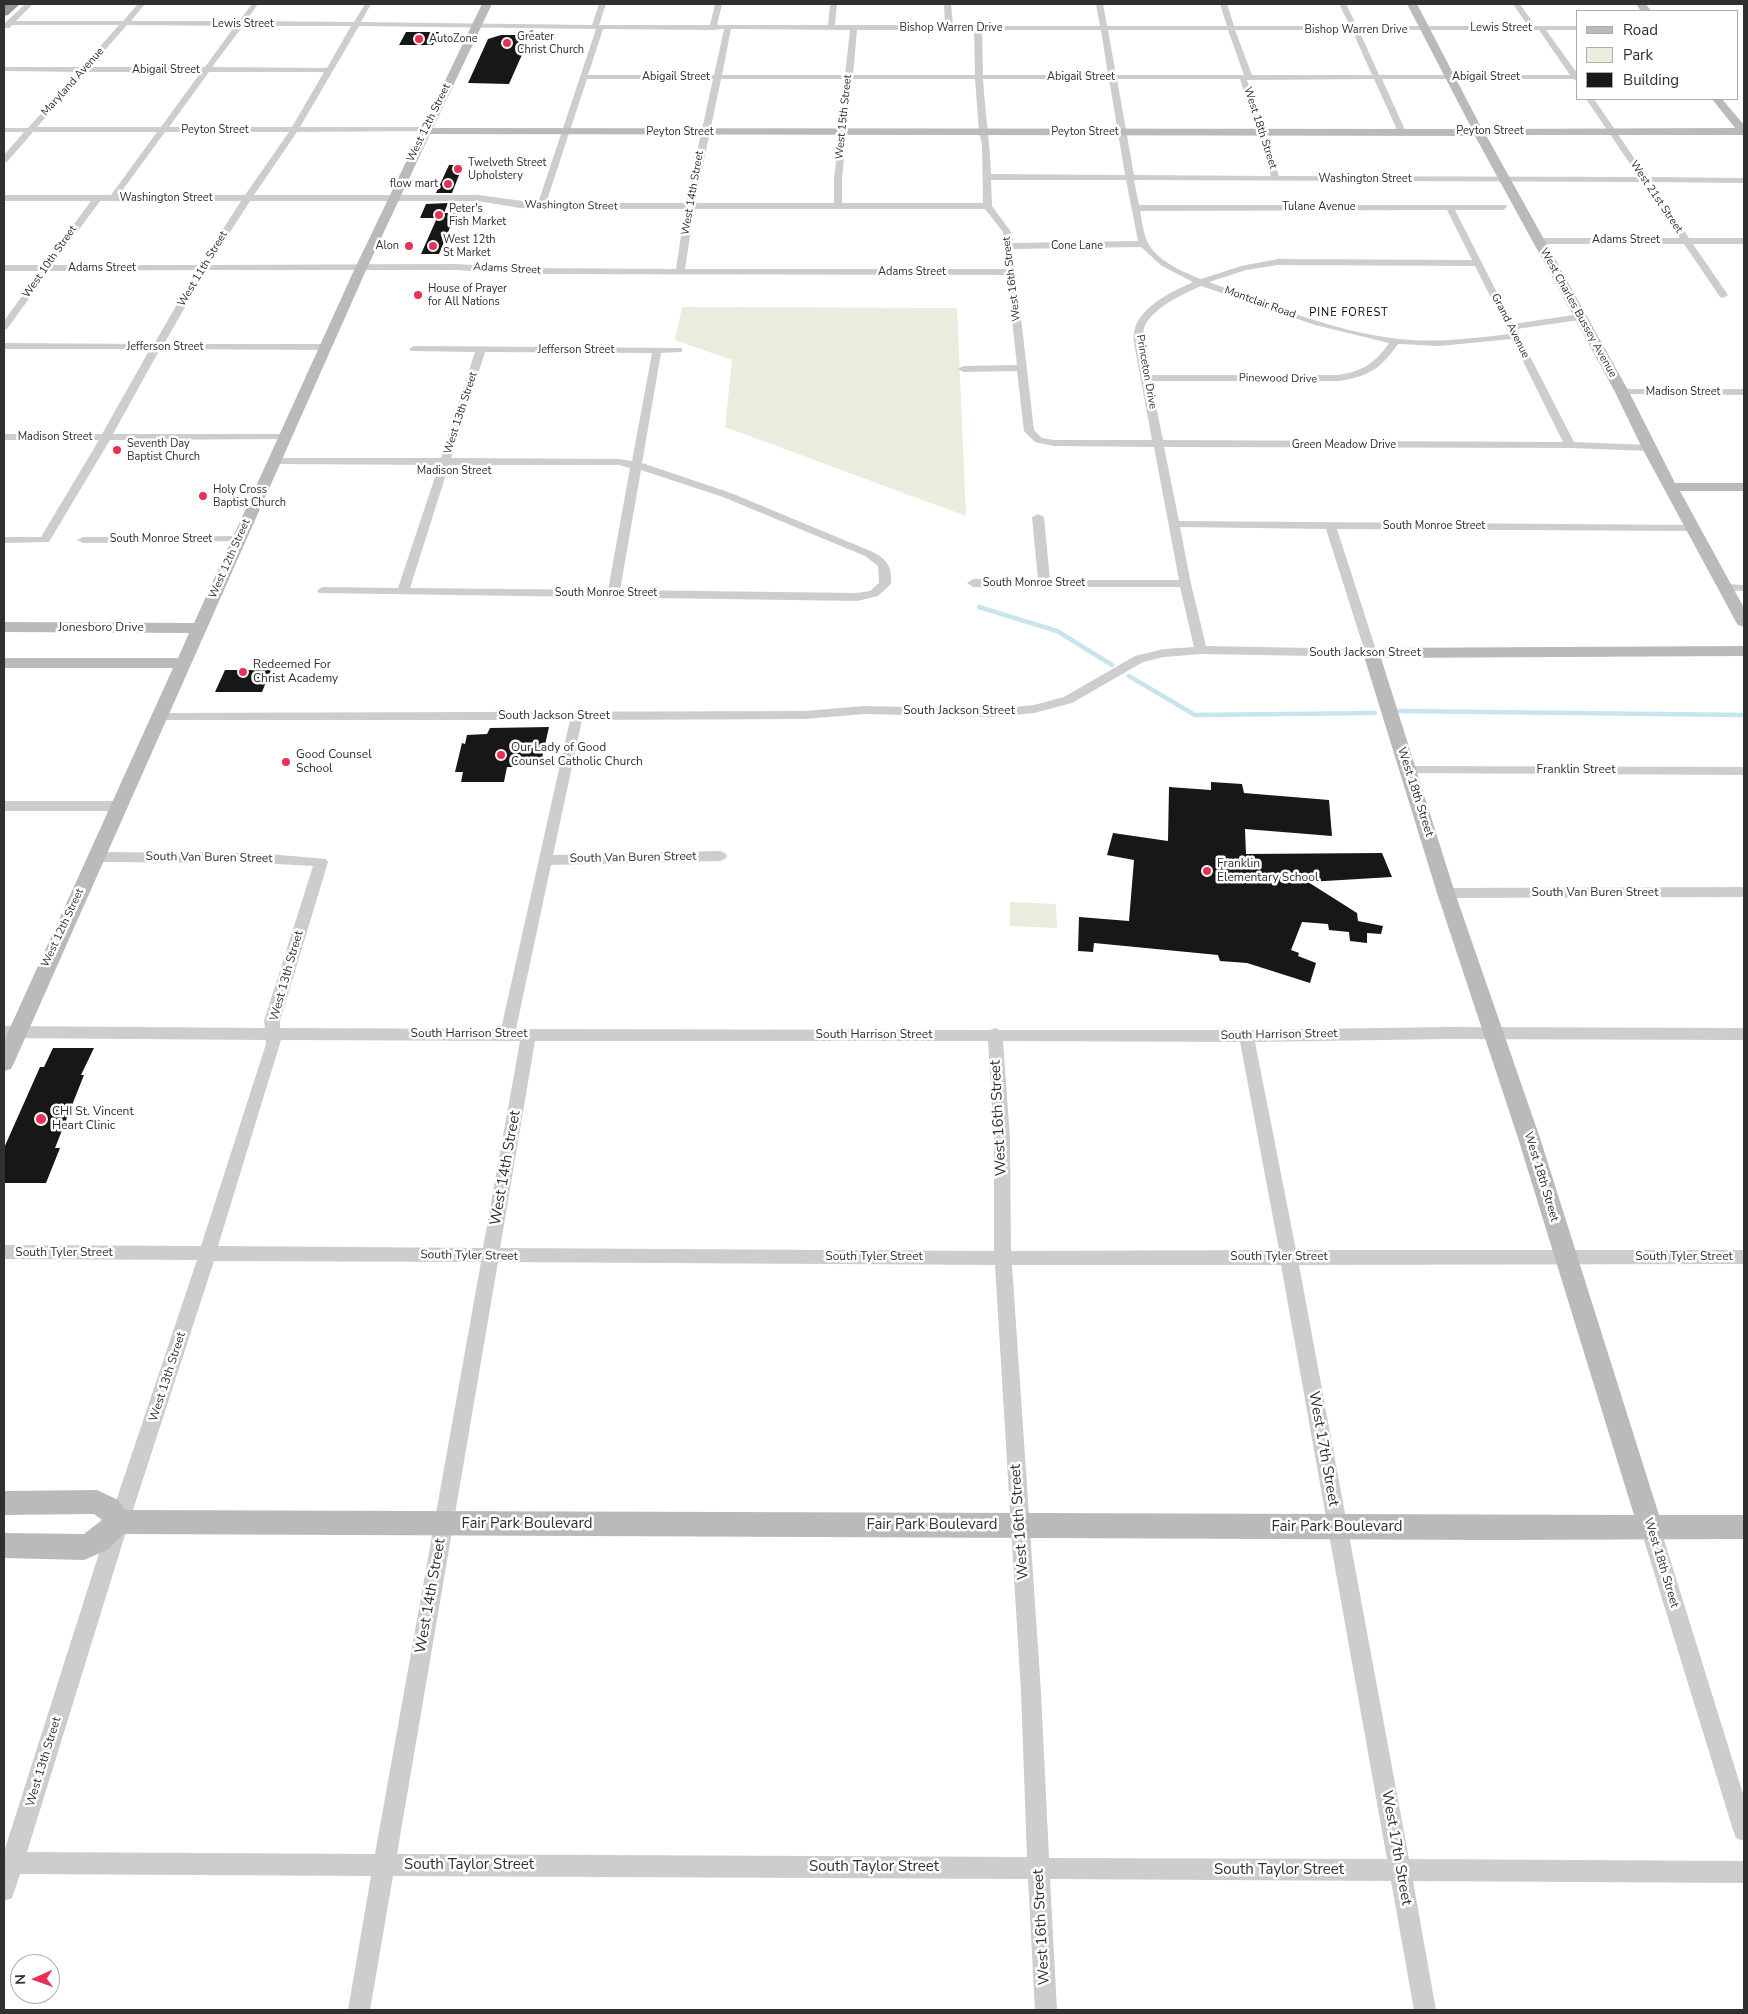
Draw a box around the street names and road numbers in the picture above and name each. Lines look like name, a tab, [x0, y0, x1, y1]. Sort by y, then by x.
street label: Lewis Street	[212, 17, 274, 31]
street label: Bishop Warren Drive	[899, 21, 1003, 35]
street label: Lewis Street	[1470, 21, 1532, 35]
street label: Bishop Warren Drive	[1304, 23, 1408, 37]
street label: Maryland Avenue	[39, 45, 107, 119]
street label: Abigail Street	[132, 63, 200, 77]
street label: Abigail Street	[642, 70, 710, 84]
street label: Abigail Street	[1047, 70, 1115, 84]
street label: Abigail Street	[1452, 70, 1520, 84]
street label: West 15th Street	[833, 74, 855, 160]
street label: West 12th Street	[404, 82, 454, 164]
street label: West 18th Street	[1241, 85, 1279, 171]
street label: Peyton Street	[181, 123, 249, 137]
street label: Peyton Street	[1456, 124, 1524, 138]
street label: Peyton Street	[646, 125, 714, 139]
street label: Peyton Street	[1051, 125, 1119, 139]
street label: West 14th Street	[679, 150, 707, 236]
street label: West 21st Street	[1627, 158, 1685, 236]
street label: Washington Street	[1318, 172, 1412, 186]
street label: Washington Street	[119, 191, 213, 205]
street label: Washington Street	[524, 199, 618, 213]
street label: Tulane Avenue	[1282, 200, 1356, 214]
street label: West 10th Street	[20, 223, 80, 301]
street label: West 11th Street	[175, 229, 231, 309]
street label: Adams Street	[1592, 233, 1660, 247]
street label: West 16th Street	[1000, 236, 1024, 322]
street label: Cone Lane	[1051, 239, 1103, 253]
street label: West Charles Bussey Avenue	[1537, 246, 1619, 380]
street label: Adams Street	[68, 261, 136, 275]
street label: Adams Street	[473, 261, 541, 277]
street label: Adams Street	[878, 265, 946, 279]
street label: Montclair Road	[1223, 284, 1297, 322]
street label: Grand Avenue	[1488, 292, 1532, 360]
street label: Princeton Drive	[1133, 334, 1159, 410]
street label: Jefferson Street	[127, 340, 203, 354]
street label: Jefferson Street	[538, 343, 614, 357]
street label: West 13th Street	[442, 370, 480, 456]
street label: Pinewood Drive	[1239, 372, 1317, 386]
street label: Madison Street	[1646, 385, 1720, 399]
street label: Madison Street	[18, 430, 92, 444]
street label: Green Meadow Drive	[1292, 438, 1396, 452]
street label: Madison Street	[417, 464, 491, 478]
street label: West 12th Street	[207, 517, 253, 601]
street label: South Monroe Street	[1383, 519, 1485, 533]
street label: South Monroe Street	[110, 532, 212, 546]
street label: South Monroe Street	[983, 576, 1085, 590]
street label: South Monroe Street	[555, 586, 657, 600]
street label: Jonesboro Drive	[58, 621, 144, 635]
street label: South Jackson Street	[1309, 646, 1421, 660]
street label: South Jackson Street	[903, 704, 1015, 718]
street label: South Jackson Street	[498, 709, 610, 723]
street label: West 18th Street	[1394, 745, 1436, 839]
street label: Franklin Street	[1537, 763, 1615, 777]
street label: South Van Buren Street	[145, 850, 273, 866]
street label: South Van Buren Street	[569, 850, 697, 866]
street label: South Van Buren Street	[1532, 886, 1658, 900]
street label: West 12th Street	[39, 887, 87, 969]
street label: West 13th Street	[267, 929, 307, 1023]
street label: South Harrison Street	[411, 1027, 527, 1041]
street label: South Harrison Street	[1220, 1027, 1338, 1043]
street label: South Harrison Street	[816, 1028, 932, 1042]
street label: West 16th Street	[987, 1059, 1011, 1177]
street label: West 14th Street	[487, 1109, 525, 1227]
street label: West 18th Street	[1521, 1130, 1561, 1224]
street label: South Tyler Street	[15, 1246, 113, 1260]
street label: South Tyler Street	[420, 1248, 518, 1264]
street label: South Tyler Street	[825, 1250, 923, 1264]
street label: South Tyler Street	[1230, 1250, 1328, 1264]
street label: South Tyler Street	[1635, 1250, 1733, 1264]
street label: West 13th Street	[147, 1330, 189, 1424]
street label: West 17th Street	[1304, 1390, 1342, 1508]
street label: West 16th Street	[1007, 1463, 1033, 1581]
street label: Fair Park Boulevard	[461, 1515, 593, 1533]
street label: Fair Park Boulevard	[866, 1516, 998, 1534]
street label: West 18th Street	[1641, 1516, 1681, 1610]
street label: Fair Park Boulevard	[1271, 1518, 1403, 1536]
street label: West 14th Street	[412, 1537, 450, 1655]
street label: West 13th Street	[24, 1715, 64, 1809]
street label: West 17th Street	[1377, 1789, 1415, 1907]
street label: South Taylor Street	[404, 1856, 534, 1874]
street label: South Taylor Street	[809, 1858, 939, 1876]
street label: South Taylor Street	[1214, 1861, 1344, 1879]
street label: West 16th Street	[1030, 1868, 1054, 1986]

